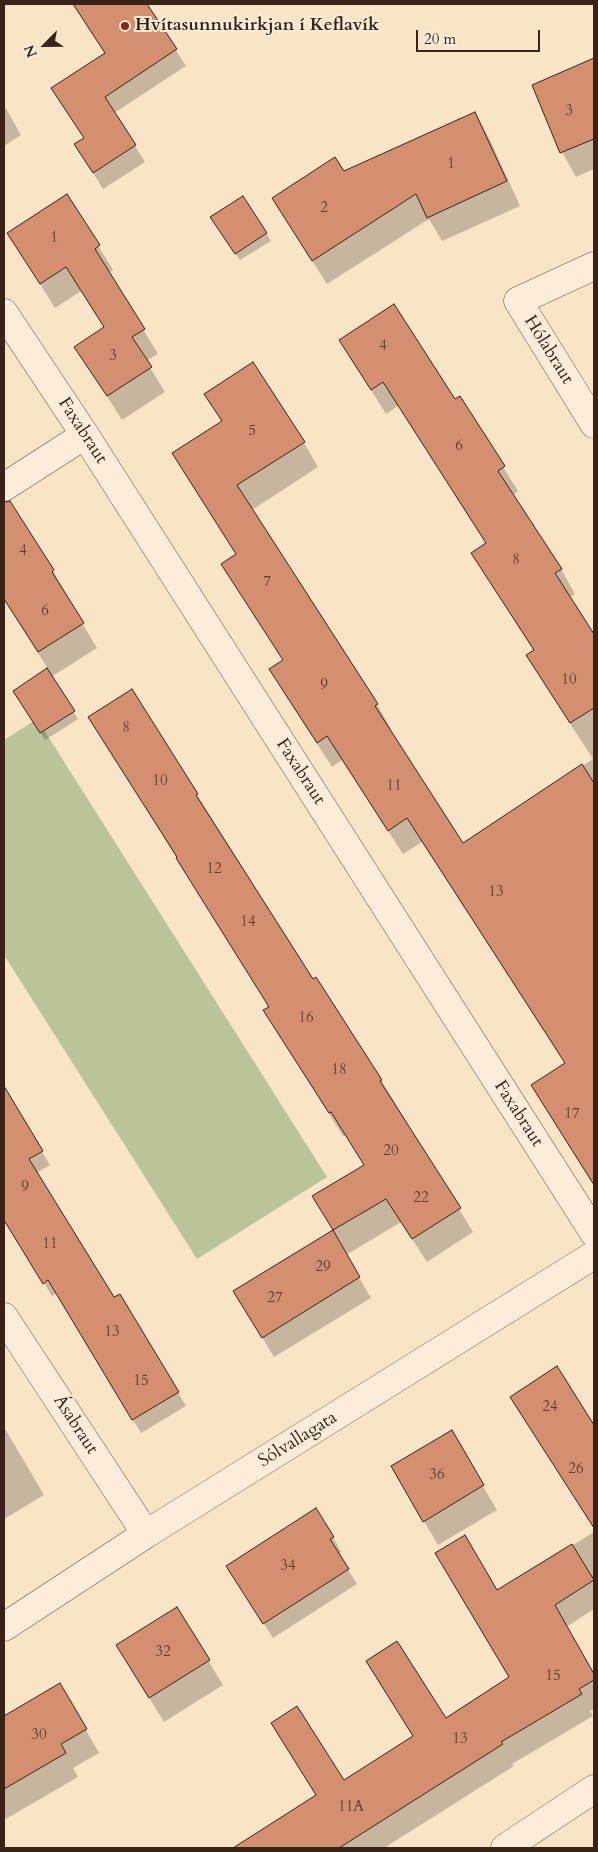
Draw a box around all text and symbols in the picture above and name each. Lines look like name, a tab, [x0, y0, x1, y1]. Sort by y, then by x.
place label: Hvítasunnukirkjan í Keflavík	[135, 15, 379, 37]
north arrow	[20, 20, 70, 70]
marker: Hvítasunnukirkjan í Keflavík	[119, 20, 131, 32]
scale bar	[418, 20, 542, 52]
text: 20 m	[424, 29, 456, 49]
text: N	[20, 42, 42, 60]
house number: 3	[565, 103, 573, 121]
house number: 1	[447, 156, 455, 174]
house number: 2	[320, 200, 328, 218]
house number: 1	[50, 230, 58, 248]
street label: Hólabraut	[519, 312, 577, 388]
house number: 4	[379, 338, 387, 356]
house number: 3	[109, 348, 117, 366]
street label: Faxabraut	[53, 394, 111, 468]
house number: 5	[248, 423, 256, 441]
house number: 6	[455, 438, 463, 456]
house number: 4	[19, 543, 27, 561]
house number: 8	[512, 552, 520, 570]
house number: 7	[263, 574, 271, 592]
house number: 6	[41, 603, 49, 621]
house number: 10	[561, 672, 577, 690]
house number: 9	[320, 677, 328, 695]
house number: 8	[122, 720, 130, 738]
street label: Faxabraut	[271, 735, 329, 809]
house number: 10	[152, 773, 168, 791]
house number: 11	[386, 778, 402, 796]
house number: 12	[206, 861, 222, 879]
house number: 13	[488, 884, 504, 902]
house number: 14	[240, 914, 256, 932]
house number: 16	[298, 1010, 314, 1028]
house number: 18	[331, 1062, 347, 1080]
street label: Faxabraut	[489, 1077, 547, 1151]
house number: 17	[564, 1106, 580, 1124]
house number: 20	[383, 1143, 399, 1161]
house number: 9	[21, 1179, 29, 1197]
house number: 22	[413, 1190, 429, 1208]
house number: 11	[42, 1236, 58, 1254]
house number: 29	[315, 1259, 331, 1277]
house number: 27	[267, 1290, 283, 1308]
house number: 13	[104, 1324, 120, 1342]
house number: 15	[133, 1373, 149, 1391]
street label: Ásabraut	[48, 1391, 102, 1459]
house number: 24	[542, 1399, 558, 1417]
street label: Sólvallagata	[255, 1407, 341, 1473]
house number: 26	[568, 1461, 584, 1479]
house number: 36	[429, 1467, 445, 1485]
house number: 34	[280, 1558, 296, 1576]
house number: 32	[155, 1644, 171, 1662]
house number: 15	[545, 1668, 561, 1686]
house number: 30	[31, 1727, 47, 1745]
house number: 13	[452, 1731, 468, 1749]
house number: 11A	[338, 1799, 364, 1817]

